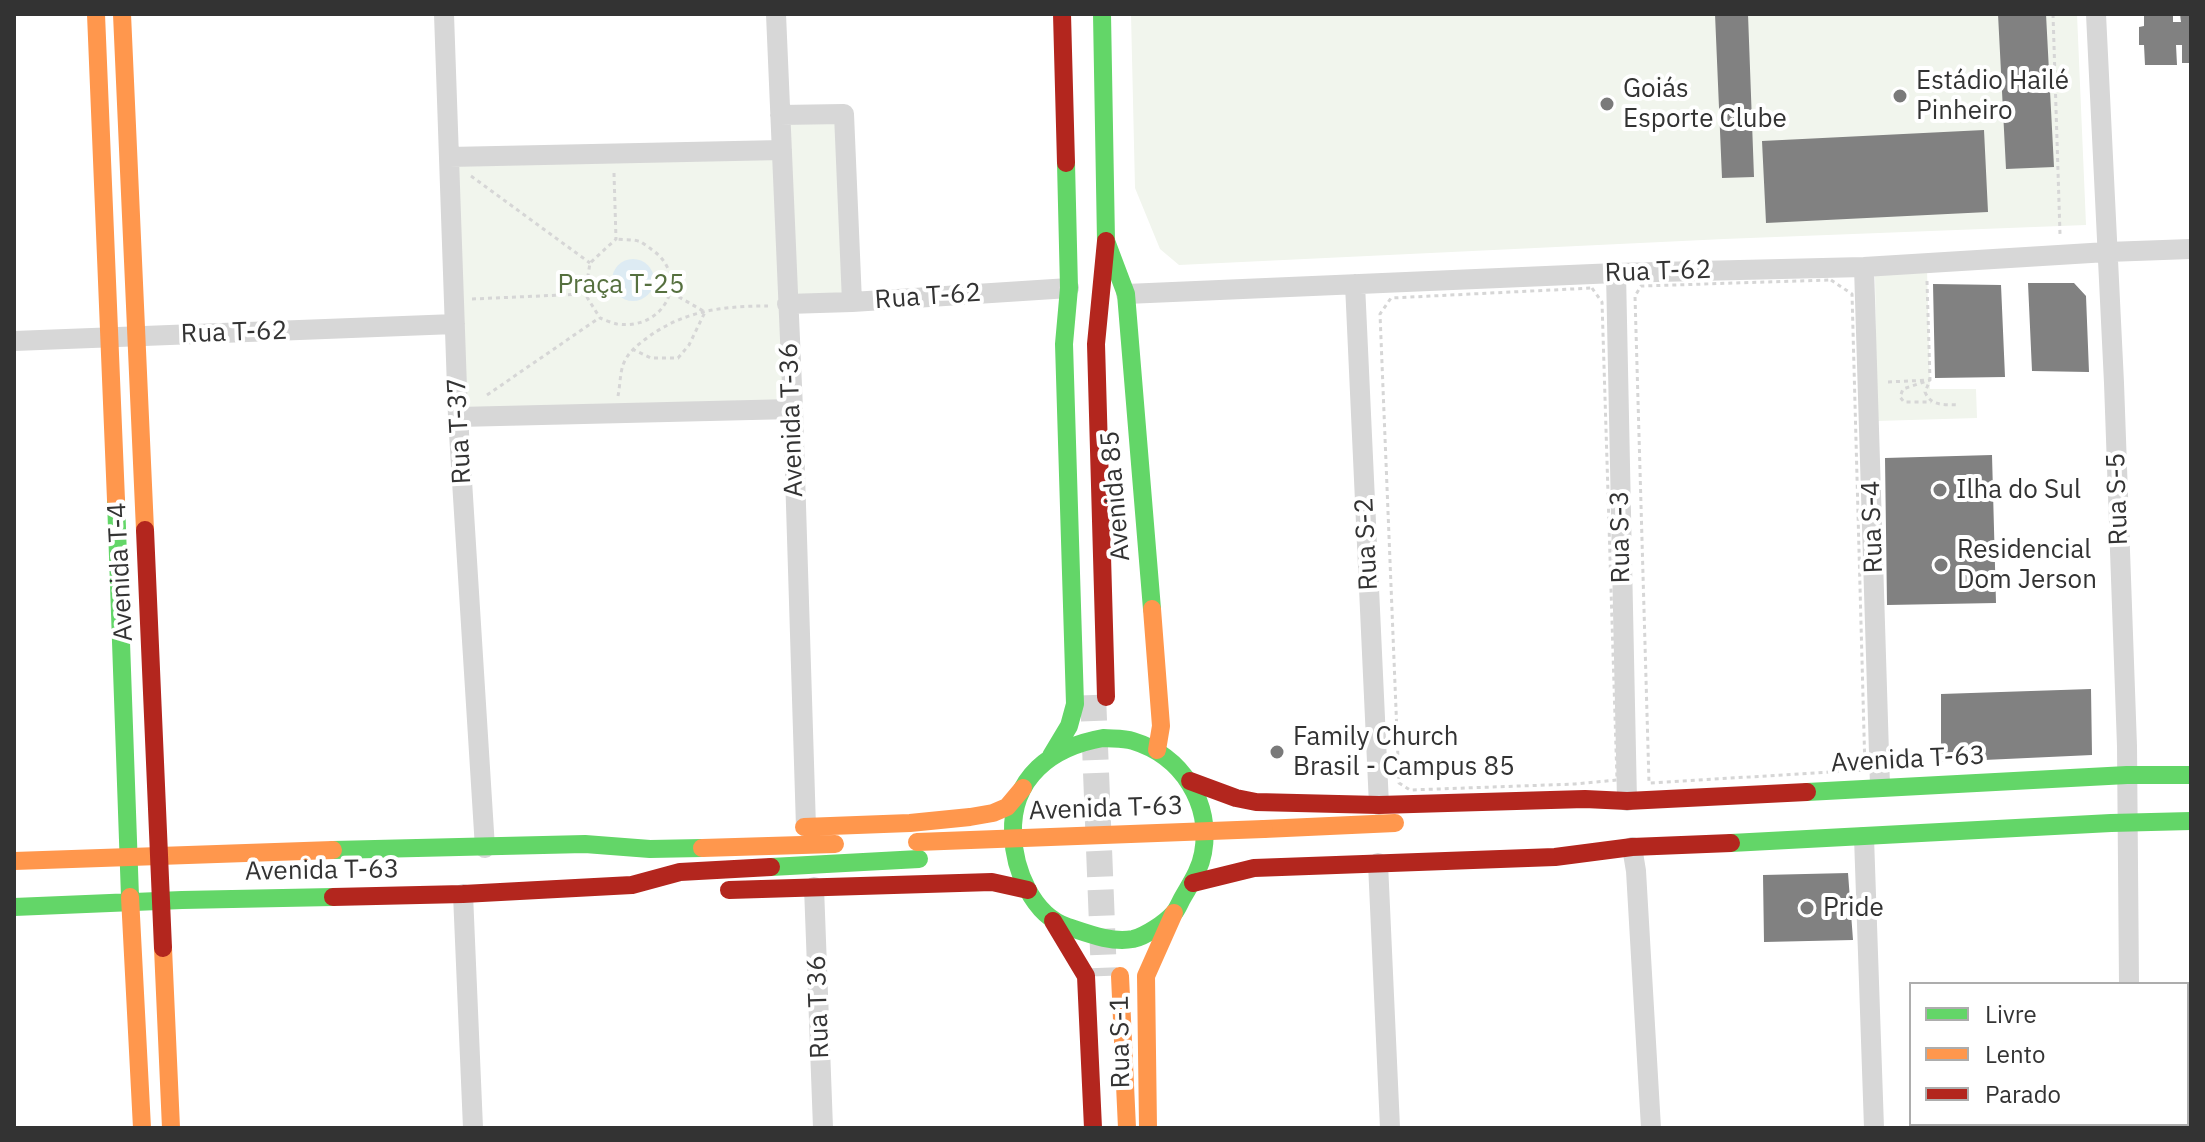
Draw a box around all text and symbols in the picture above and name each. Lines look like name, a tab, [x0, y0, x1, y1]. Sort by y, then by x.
place label: Estádio Hailé Pinheiro	[1916, 65, 2069, 126]
place label: Goiás Esporte Clube	[1623, 73, 1787, 134]
marker: Estádio Hailé Pinheiro	[1891, 87, 1909, 105]
marker: Goiás Esporte Clube	[1598, 95, 1616, 113]
street label: Rua T-62	[1604, 255, 1712, 289]
park label: Praça T-25	[557, 269, 685, 301]
street label: Rua T-62	[874, 278, 982, 316]
street label: Rua T-62	[180, 316, 288, 350]
street label: Avenida T-36	[774, 342, 810, 498]
street label: Rua T-37	[442, 377, 478, 485]
street label: Avenida 85	[1095, 430, 1137, 562]
street label: Rua S-5	[2101, 452, 2135, 546]
place label: Ilha do Sul	[1956, 474, 2081, 506]
street label: Rua S-4	[1856, 480, 1890, 574]
marker: Ilha do Sul	[1931, 481, 1949, 499]
street label: Rua S-3	[1605, 490, 1637, 584]
street label: Rua S-2	[1349, 497, 1385, 591]
street label: Avenida T-4	[102, 502, 140, 642]
place label: Residencial Dom Jerson	[1957, 534, 2097, 596]
marker: Residencial Dom Jerson	[1932, 556, 1950, 574]
place label: Family Church Brasil - Campus 85	[1293, 721, 1515, 782]
street label: Avenida T-63	[1830, 740, 1986, 780]
marker: Family Church Brasil - Campus 85	[1268, 743, 1286, 761]
street label: Avenida T-63	[1028, 791, 1184, 827]
street label: Avenida T-63	[244, 854, 400, 888]
place label: Pride	[1823, 892, 1884, 924]
marker: Pride	[1798, 899, 1816, 917]
street label: Rua T 36	[802, 955, 836, 1059]
legend	[1909, 982, 2189, 1126]
street label: Rua S-1	[1105, 995, 1137, 1089]
text: Livre	[1985, 998, 2037, 1030]
text: Lento	[1985, 1038, 2045, 1070]
text: Parado	[1985, 1078, 2061, 1110]

